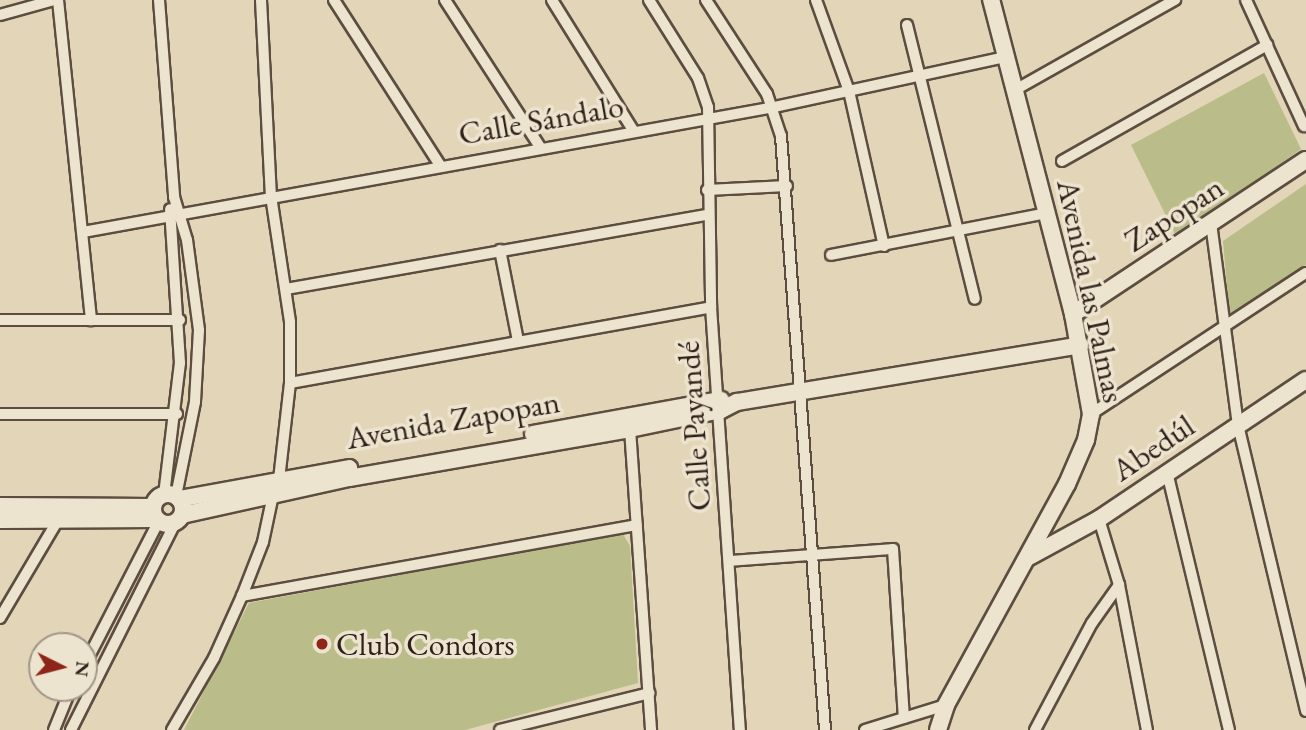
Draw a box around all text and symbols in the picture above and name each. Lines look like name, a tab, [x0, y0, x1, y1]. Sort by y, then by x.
street label: Calle Sándalo	[456, 87, 626, 153]
street label: Zapopan	[1117, 168, 1231, 260]
street label: Avenida las Palmas	[1049, 176, 1133, 406]
street label: Calle Payandé	[669, 340, 719, 512]
street label: Avenida Zapopan	[343, 382, 563, 458]
street label: Abedúl	[1104, 406, 1202, 490]
place label: Club Condors	[336, 625, 515, 663]
north arrow	[28, 632, 98, 702]
marker: Club Condors	[314, 636, 330, 652]
text: N	[69, 660, 96, 678]

